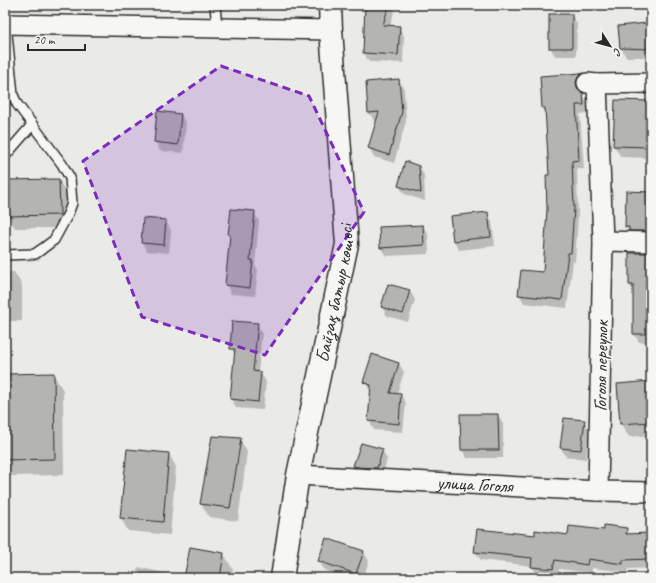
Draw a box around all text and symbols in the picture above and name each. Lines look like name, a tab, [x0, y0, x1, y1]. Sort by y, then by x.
scale bar	[28, 26, 85, 52]
north arrow	[590, 26, 630, 66]
text: 20 m	[34, 32, 56, 48]
text: С	[610, 46, 625, 59]
street label: Байзақ батыр көшесі	[310, 221, 360, 365]
street label: Гоголя переулок	[588, 319, 614, 412]
street label: улица Гоголя	[435, 470, 515, 499]

